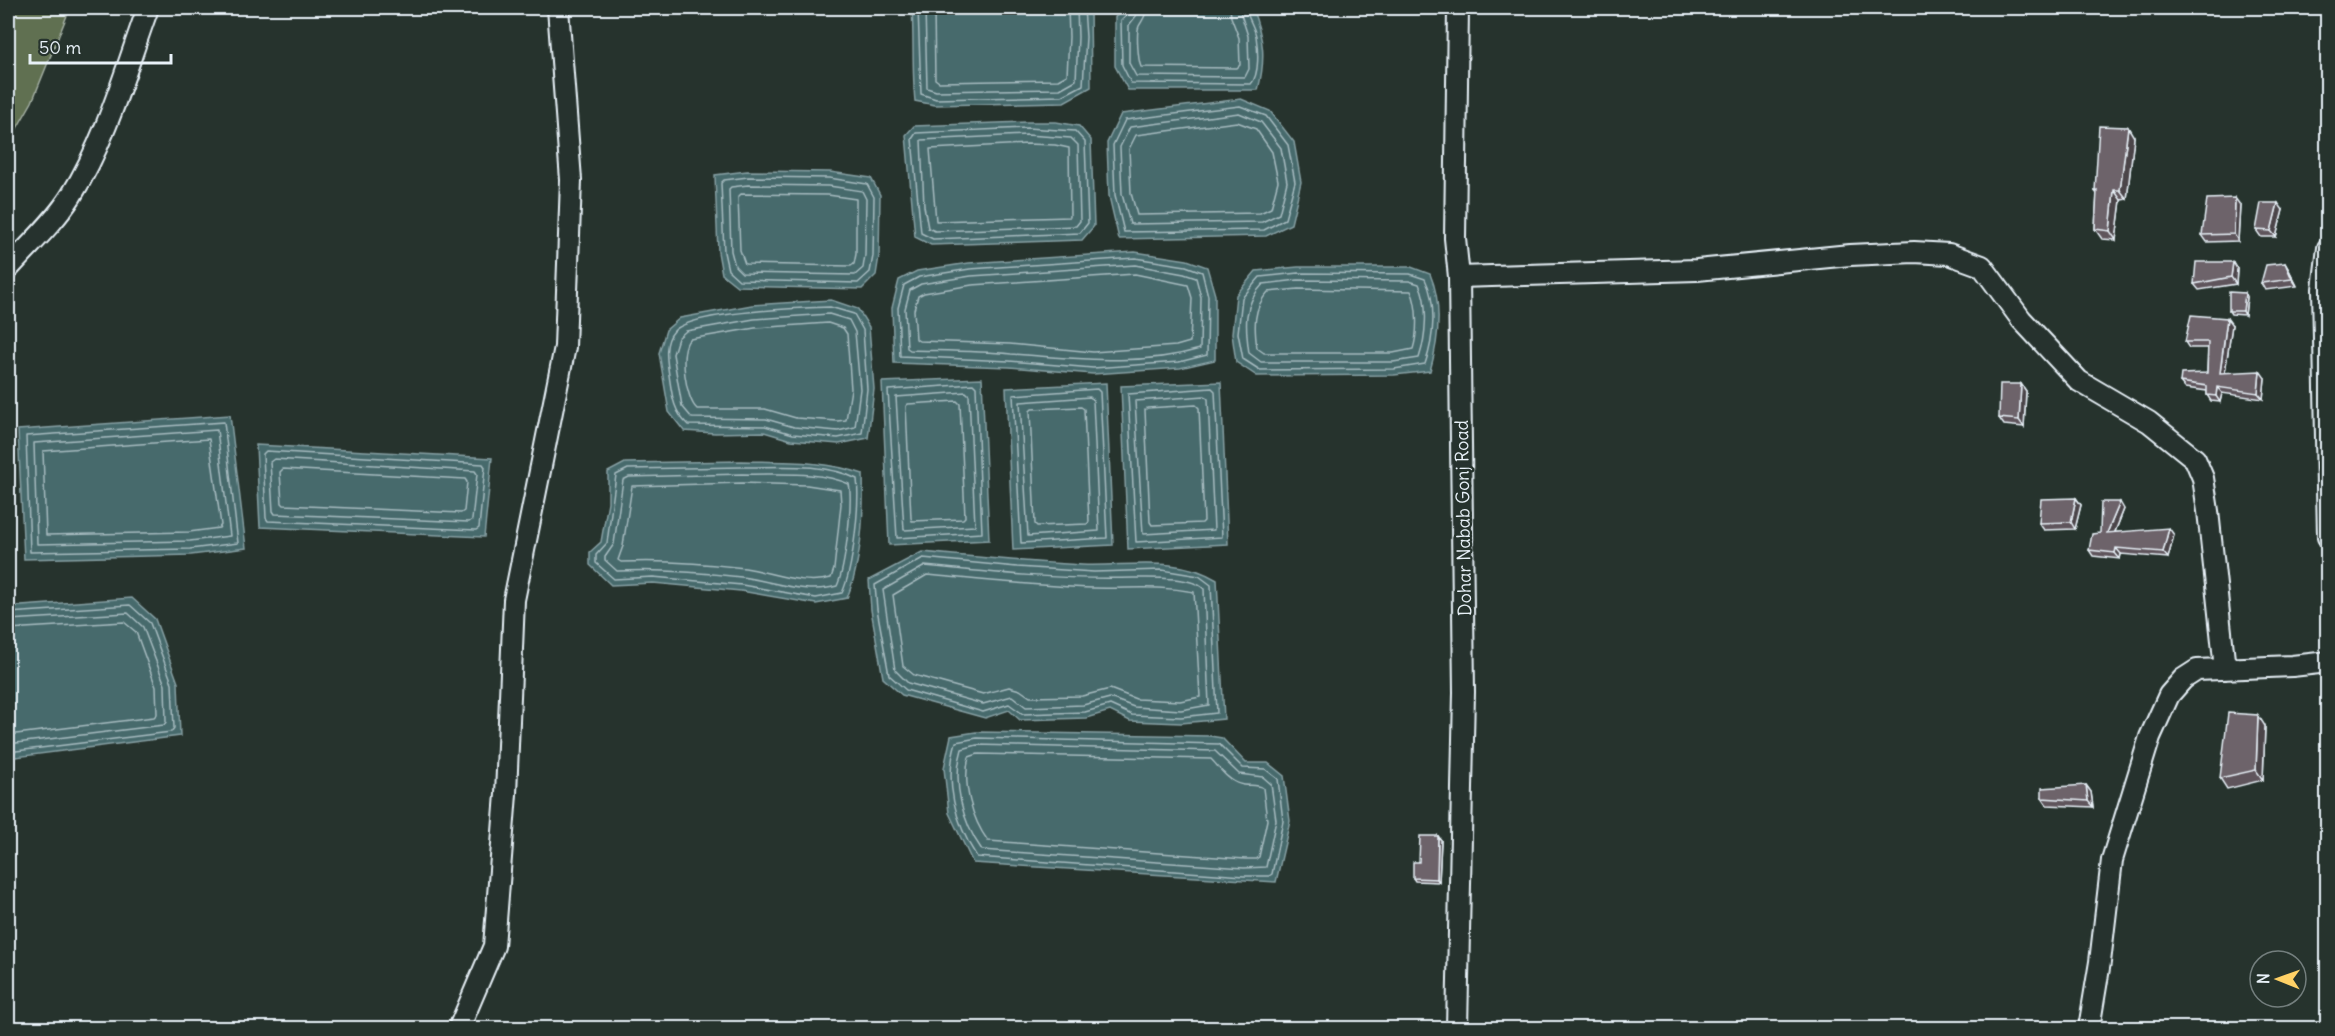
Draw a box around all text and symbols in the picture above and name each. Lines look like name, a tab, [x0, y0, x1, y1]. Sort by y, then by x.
scale bar	[30, 27, 171, 65]
text: 50 m	[39, 36, 81, 59]
street label: Dohar Nabab Gonj Road	[1450, 419, 1476, 616]
north arrow	[2248, 949, 2308, 1009]
text: N	[2253, 973, 2273, 984]

